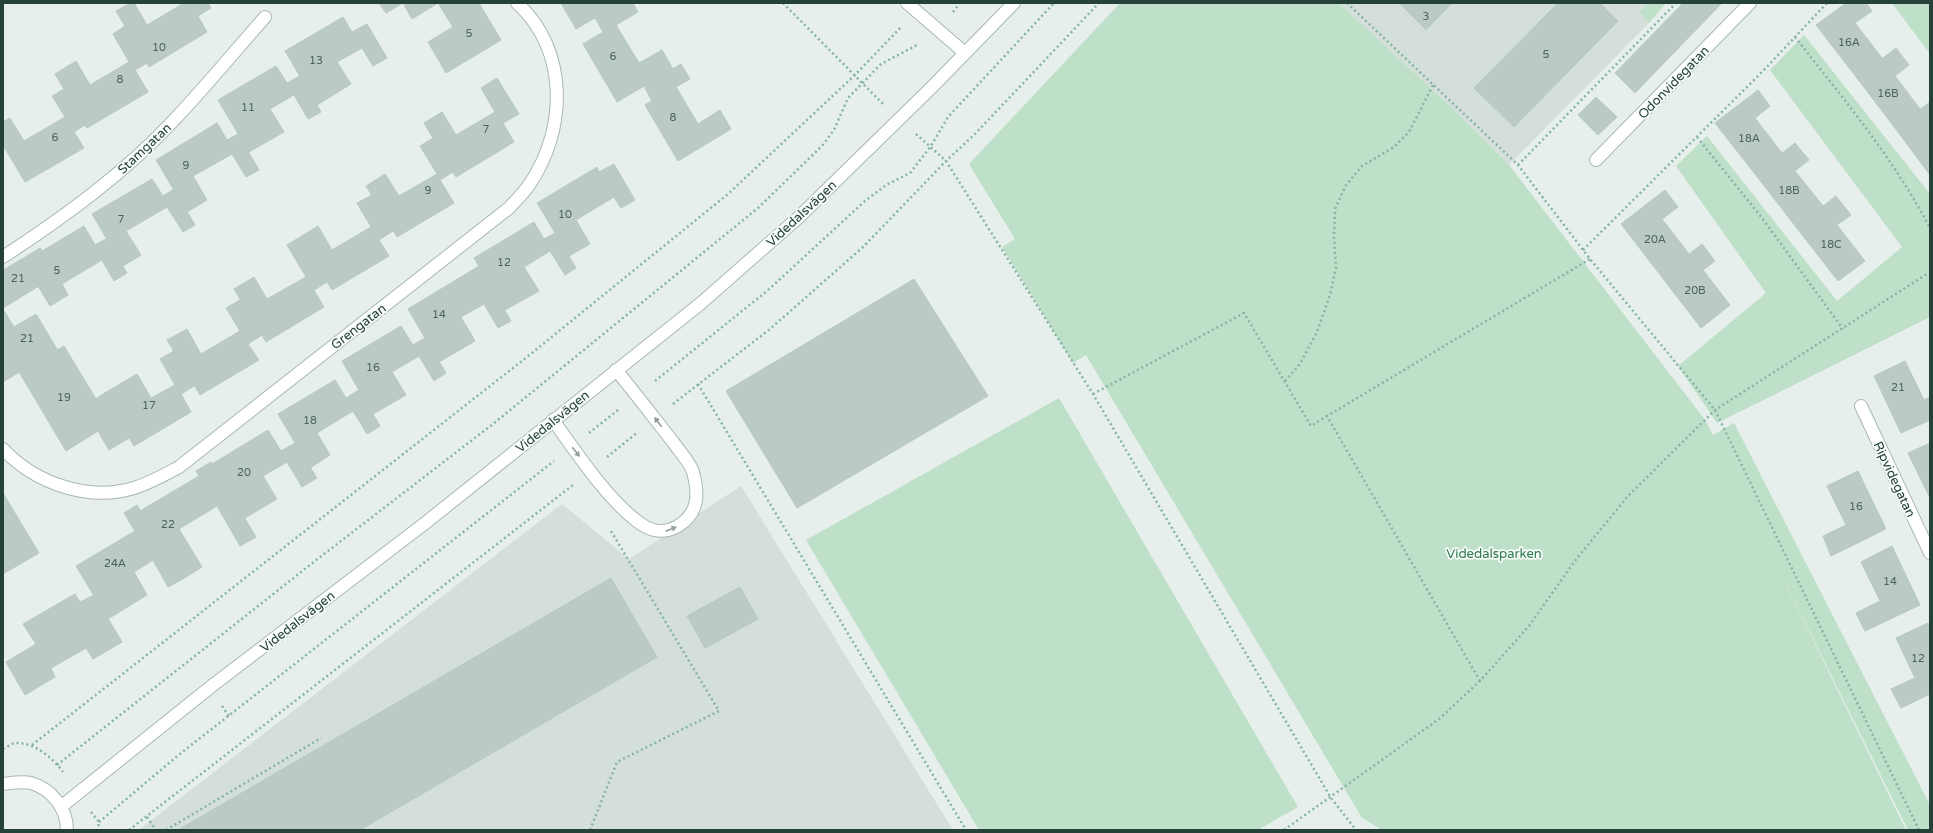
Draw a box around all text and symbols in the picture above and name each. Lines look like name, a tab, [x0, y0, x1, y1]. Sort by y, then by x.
house number: 3	[1423, 10, 1430, 23]
house number: 5	[466, 27, 473, 40]
house number: 16A	[1838, 36, 1860, 49]
house number: 10	[152, 41, 166, 54]
street label: Odonvidegatan	[1635, 43, 1713, 123]
house number: 5	[1543, 48, 1550, 61]
house number: 6	[610, 50, 617, 63]
house number: 13	[309, 54, 323, 67]
house number: 8	[117, 73, 124, 86]
house number: 16B	[1877, 87, 1899, 100]
house number: 11	[241, 101, 255, 114]
house number: 8	[670, 111, 677, 124]
street label: Stamgatan	[115, 120, 175, 178]
house number: 7	[483, 123, 490, 136]
house number: 6	[52, 131, 59, 144]
house number: 18A	[1738, 132, 1760, 145]
house number: 9	[183, 159, 190, 172]
street label: Videdalsvägen	[763, 177, 840, 250]
house number: 9	[425, 184, 432, 197]
house number: 18B	[1778, 184, 1800, 197]
house number: 10	[558, 208, 572, 221]
house number: 7	[118, 213, 125, 226]
house number: 20A	[1644, 233, 1666, 246]
house number: 18C	[1820, 238, 1842, 251]
house number: 12	[497, 256, 511, 269]
house number: 5	[54, 264, 61, 277]
house number: 21	[11, 272, 25, 285]
house number: 20B	[1684, 284, 1706, 297]
street label: Grengatan	[328, 300, 389, 353]
house number: 14	[432, 308, 446, 321]
house number: 21	[20, 332, 34, 345]
house number: 16	[366, 361, 380, 374]
house number: 21	[1891, 381, 1905, 394]
street label: Videdalsvägen	[513, 387, 593, 456]
house number: 19	[57, 391, 71, 404]
house number: 17	[142, 399, 156, 412]
house number: 18	[303, 414, 317, 427]
one-way arrow	[654, 417, 662, 428]
street label: Ripvidegatan	[1870, 439, 1919, 520]
one-way arrow	[572, 446, 580, 457]
house number: 20	[237, 466, 251, 479]
house number: 16	[1849, 500, 1863, 513]
house number: 22	[161, 518, 175, 531]
one-way arrow	[665, 525, 677, 531]
park label: Videdalsparken	[1446, 546, 1542, 562]
house number: 24A	[104, 557, 126, 570]
house number: 14	[1883, 575, 1897, 588]
street label: Videdalsvägen	[257, 588, 338, 656]
house number: 12	[1911, 652, 1925, 665]

